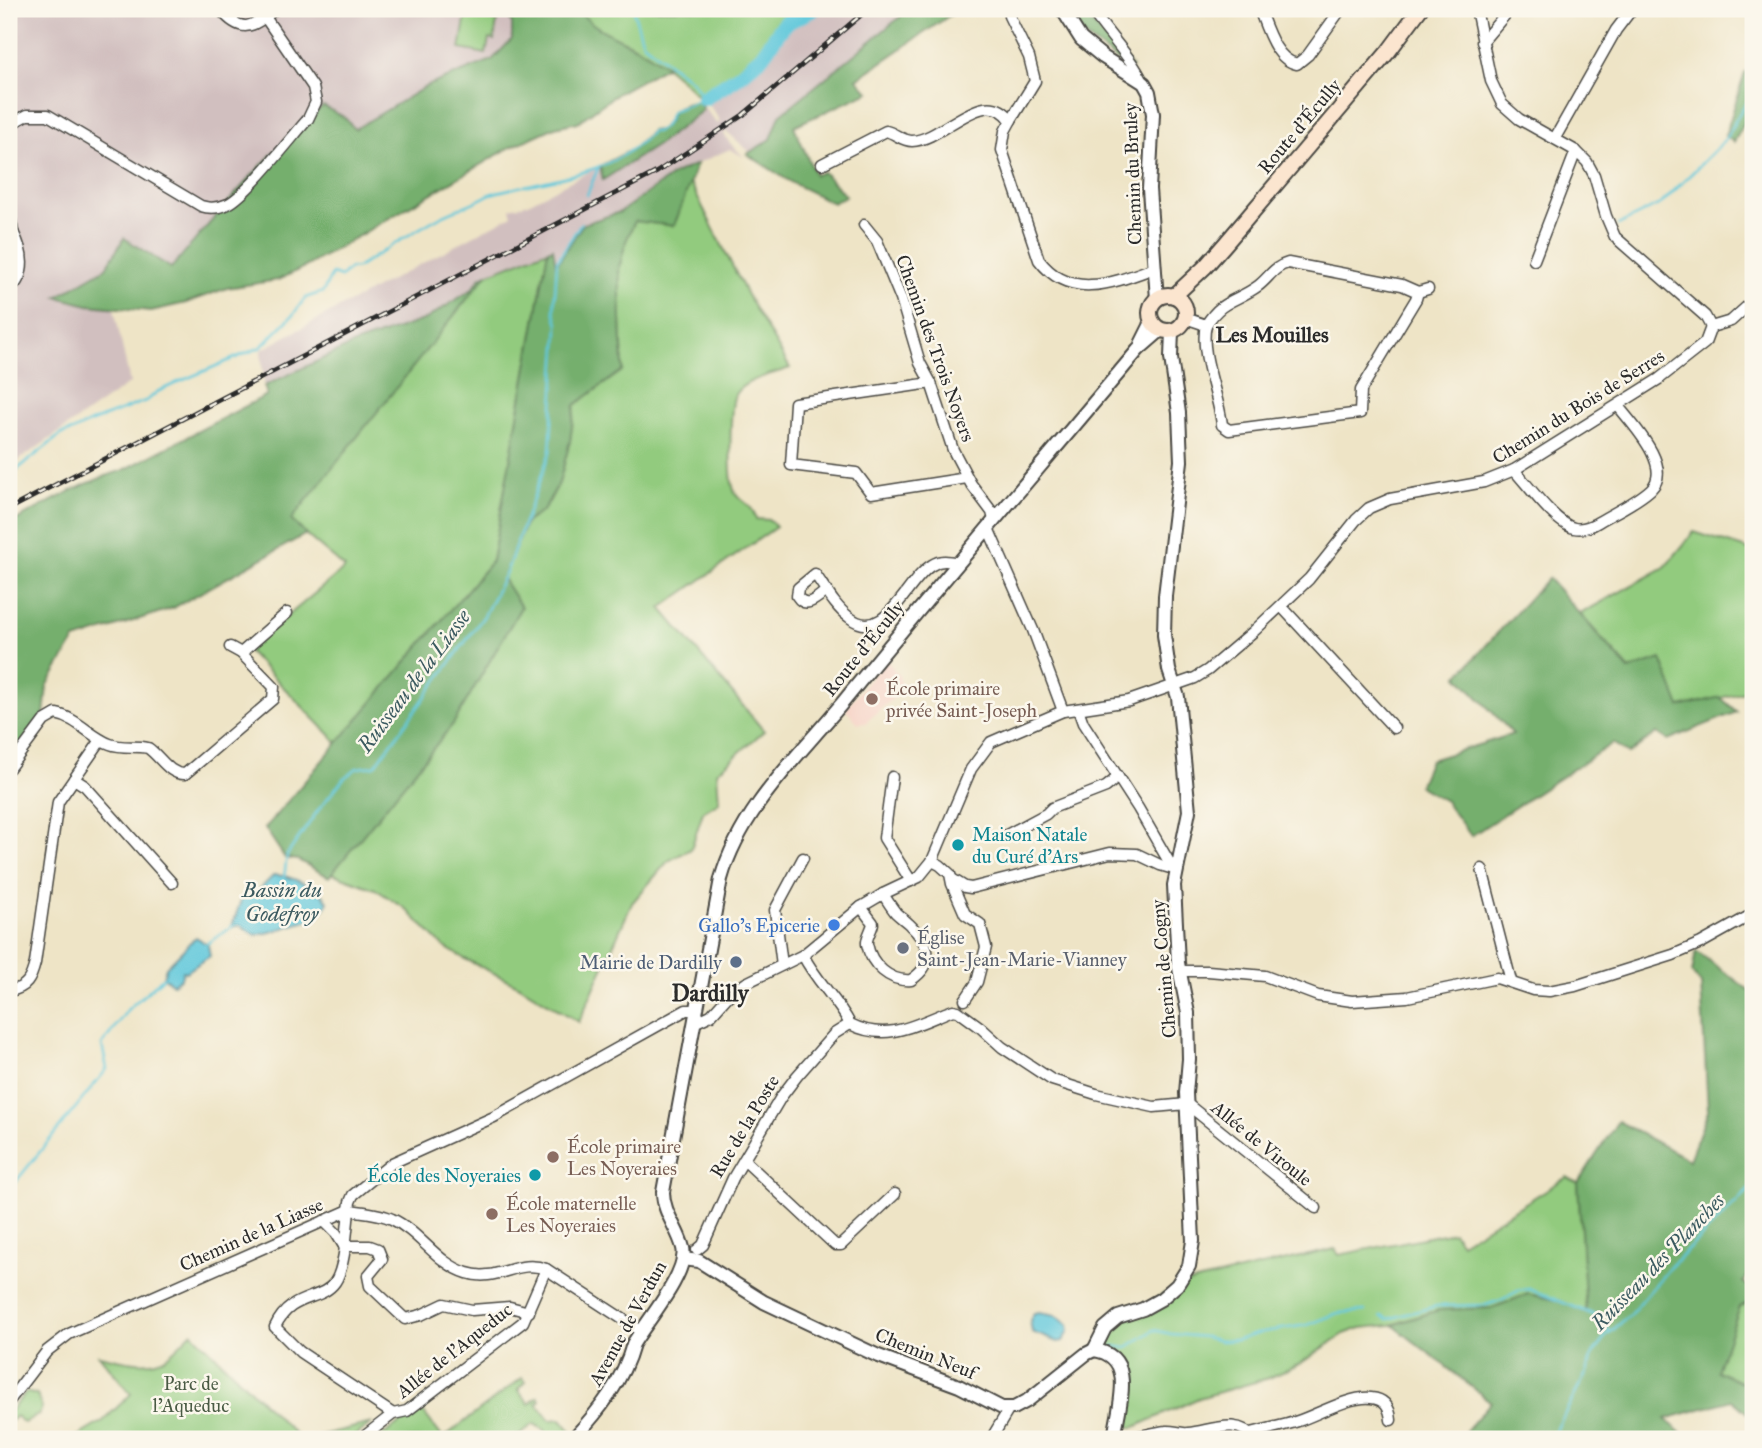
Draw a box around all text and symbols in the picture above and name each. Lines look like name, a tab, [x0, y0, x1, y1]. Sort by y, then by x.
street label: Route d'Écully	[1252, 73, 1346, 178]
street label: Chemin du Bruley	[1118, 101, 1146, 245]
street label: Chemin des Trois Noyers	[891, 252, 980, 445]
district label: Les Mouilles	[1215, 322, 1329, 348]
street label: Chemin du Bois de Serres	[1488, 344, 1669, 469]
street label: Route d'Écully	[817, 594, 910, 701]
water label: Ruisseau de la Liasse	[351, 604, 477, 758]
place label: École primaire privée Saint-Joseph	[885, 676, 1037, 723]
marker: École primaire privée Saint-Joseph	[864, 691, 880, 707]
place label: Maison Natale du Curé d'Ars	[972, 823, 1087, 868]
marker: Maison Natale du Curé d'Ars	[950, 837, 966, 853]
water label: Bassin du Godefroy	[241, 877, 322, 927]
street label: Chemin de Cogny	[1146, 898, 1182, 1039]
place label: Gallo's Epicerie	[698, 914, 820, 937]
marker: Gallo's Epicerie	[826, 917, 842, 933]
place label: Église Saint-Jean-Marie-Vianney	[917, 925, 1128, 972]
marker: Église Saint-Jean-Marie-Vianney	[895, 940, 911, 956]
place label: Mairie de Dardilly	[580, 951, 723, 974]
marker: Mairie de Dardilly	[728, 954, 744, 970]
district label: Dardilly	[671, 979, 750, 1008]
street label: Rue de la Poste	[705, 1071, 784, 1182]
street label: Allée de Viroule	[1206, 1095, 1317, 1191]
place label: École primaire Les Noyeraies	[567, 1134, 681, 1180]
marker: École primaire Les Noyeraies	[545, 1149, 561, 1165]
place label: École des Noyeraies	[367, 1163, 521, 1187]
marker: École des Noyeraies	[527, 1167, 543, 1183]
water label: Ruisseau des Planches	[1585, 1187, 1731, 1337]
place label: École maternelle Les Noyeraies	[506, 1191, 637, 1237]
street label: Chemin de la Liasse	[176, 1192, 327, 1276]
marker: École maternelle Les Noyeraies	[484, 1206, 500, 1222]
street label: Avenue de Verdun	[583, 1257, 671, 1391]
street label: Allée de l'Aqueduc	[391, 1298, 518, 1404]
street label: Chemin Neuf	[872, 1323, 982, 1385]
park label: Parc de l'Aqueduc	[153, 1372, 229, 1418]

